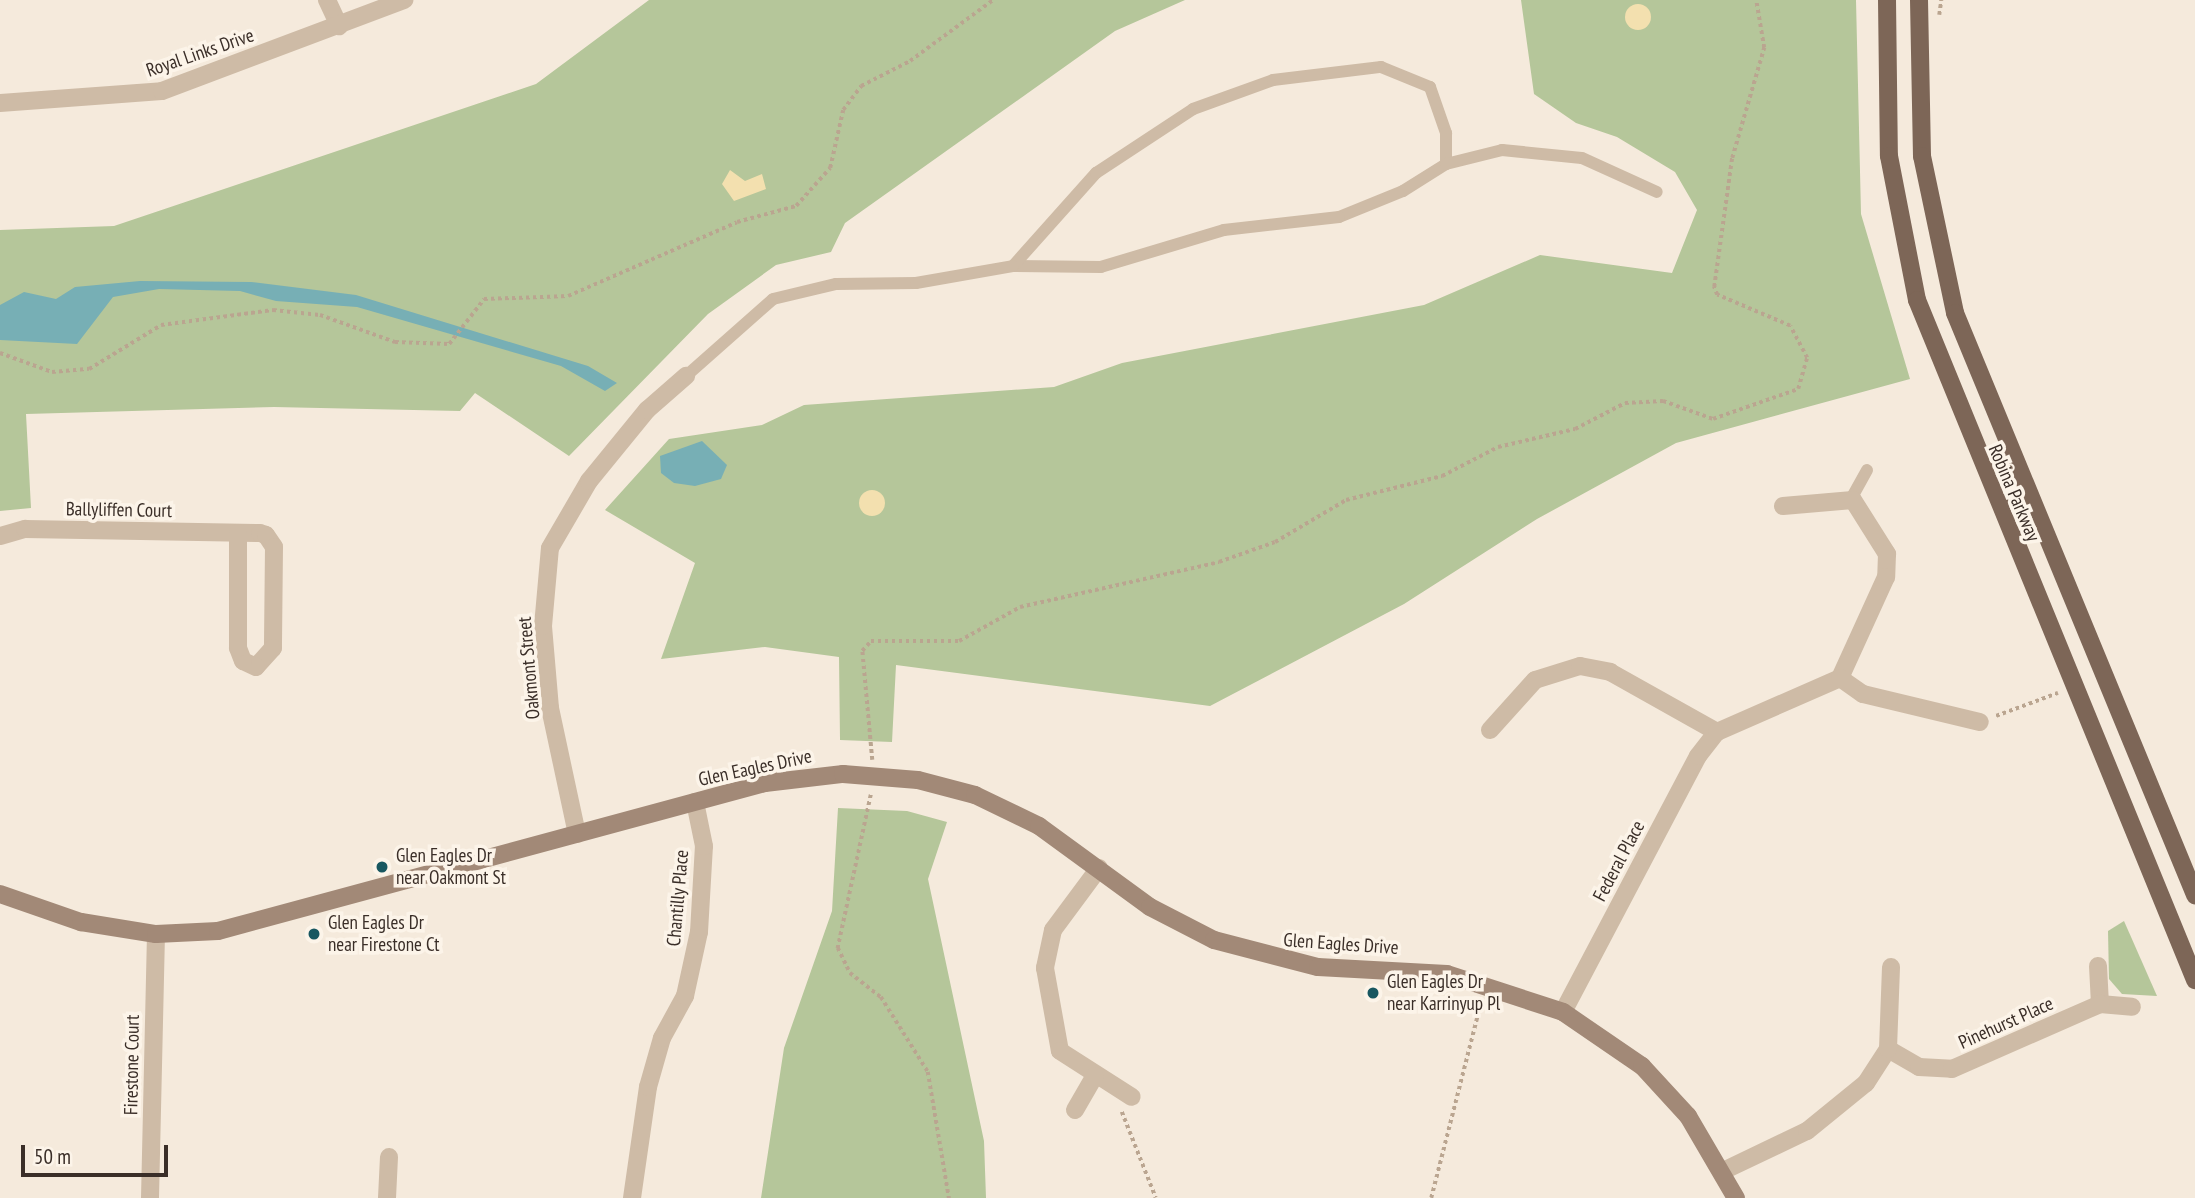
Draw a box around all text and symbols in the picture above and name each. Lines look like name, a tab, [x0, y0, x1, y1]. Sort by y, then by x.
street label: Royal Links Drive	[143, 24, 257, 82]
street label: Robina Parkway	[1983, 441, 2045, 545]
street label: Ballyliffen Court	[66, 498, 172, 522]
street label: Oakmont Street	[513, 616, 545, 720]
street label: Glen Eagles Drive	[696, 745, 814, 791]
street label: Federal Place	[1588, 817, 1650, 905]
place label: Glen Eagles Dr near Oakmont St	[396, 845, 506, 889]
street label: Chantilly Place	[662, 849, 694, 947]
marker: Glen Eagles Dr near Oakmont St	[374, 859, 390, 875]
place label: Glen Eagles Dr near Firestone Ct	[328, 912, 439, 956]
marker: Glen Eagles Dr near Firestone Ct	[306, 926, 322, 942]
street label: Glen Eagles Drive	[1283, 929, 1399, 959]
place label: Glen Eagles Dr near Karrinyup Pl	[1387, 971, 1500, 1015]
marker: Glen Eagles Dr near Karrinyup Pl	[1365, 985, 1381, 1001]
street label: Pinehurst Place	[1955, 992, 2057, 1054]
street label: Firestone Court	[120, 1015, 144, 1115]
scale bar	[24, 1132, 172, 1176]
text: 50 m	[34, 1143, 71, 1170]

